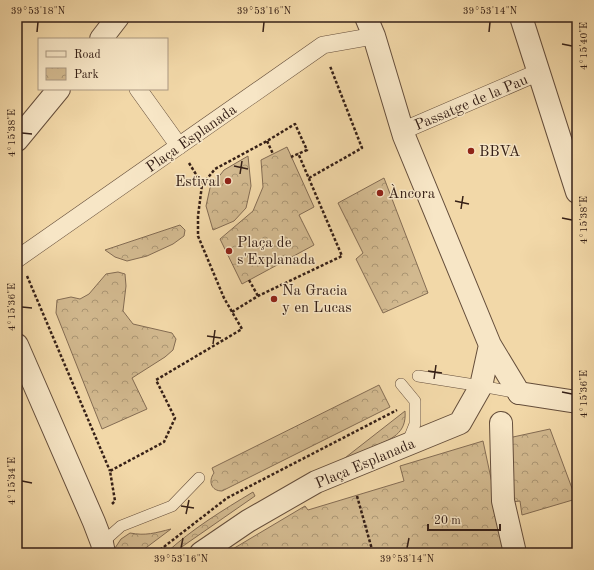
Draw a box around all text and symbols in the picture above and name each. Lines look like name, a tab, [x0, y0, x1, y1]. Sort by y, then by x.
text: 39°53'18"N	[11, 6, 66, 16]
text: 39°53'16"N	[237, 6, 292, 16]
text: 39°53'14"N	[463, 6, 518, 16]
text: 4°15'40"E	[579, 22, 589, 70]
legend	[38, 38, 168, 90]
text: Road	[74, 49, 101, 61]
text: Park	[74, 69, 99, 81]
street label: Passatge de la Pau	[413, 73, 530, 134]
street label: Plaça Esplanada	[144, 102, 240, 176]
text: 4°15'38"E	[7, 109, 17, 157]
place label: BBVA	[479, 145, 521, 160]
marker: BBVA	[466, 146, 476, 156]
place label: Estival	[175, 175, 220, 190]
marker: Estival	[223, 176, 233, 186]
place label: Àncora	[388, 184, 436, 202]
marker: Àncora	[375, 188, 385, 198]
text: 4°15'38"E	[579, 196, 589, 244]
place label: Plaça de s'Explanada	[237, 236, 316, 268]
marker: Plaça de s'Explanada	[224, 246, 234, 256]
text: 4°15'36"E	[7, 283, 17, 331]
place label: Na Gracia y en Lucas	[282, 284, 352, 316]
marker: Na Gracia y en Lucas	[269, 294, 279, 304]
text: 4°15'36"E	[579, 370, 589, 418]
street label: Plaça Esplanada	[314, 436, 418, 492]
text: 4°15'34"E	[7, 457, 17, 505]
scale bar	[428, 506, 500, 532]
text: 20 m	[434, 515, 461, 527]
text: 39°53'16"N	[154, 554, 209, 564]
text: 39°53'14"N	[380, 554, 435, 564]

